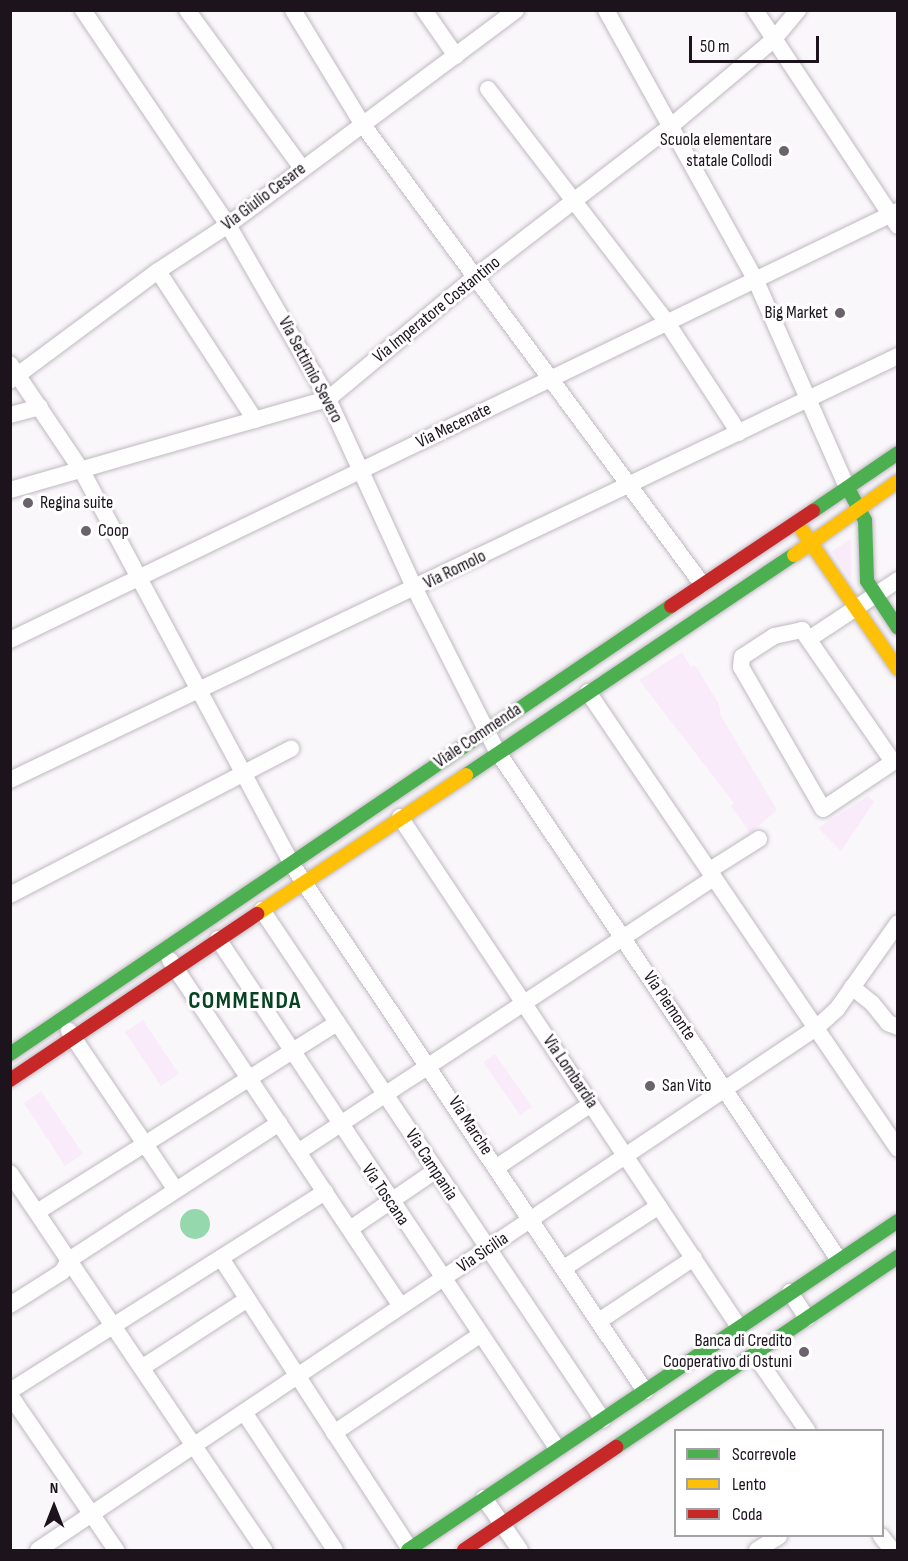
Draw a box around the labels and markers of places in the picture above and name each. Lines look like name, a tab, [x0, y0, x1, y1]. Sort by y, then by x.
place label: Scuola elementare statale Collodi	[660, 130, 772, 172]
marker: Scuola elementare statale Collodi	[777, 144, 791, 158]
place label: Big Market	[765, 302, 828, 324]
marker: Big Market	[833, 306, 847, 320]
place label: Regina suite	[40, 492, 113, 514]
marker: Regina suite	[21, 496, 35, 510]
place label: Coop	[98, 520, 129, 542]
marker: Coop	[79, 524, 93, 538]
place label: San Vito	[662, 1075, 711, 1097]
marker: San Vito	[643, 1079, 657, 1093]
place label: Banca di Credito Cooperativo di Ostuni	[663, 1331, 792, 1374]
marker: Banca di Credito Cooperativo di Ostuni	[797, 1345, 811, 1359]

